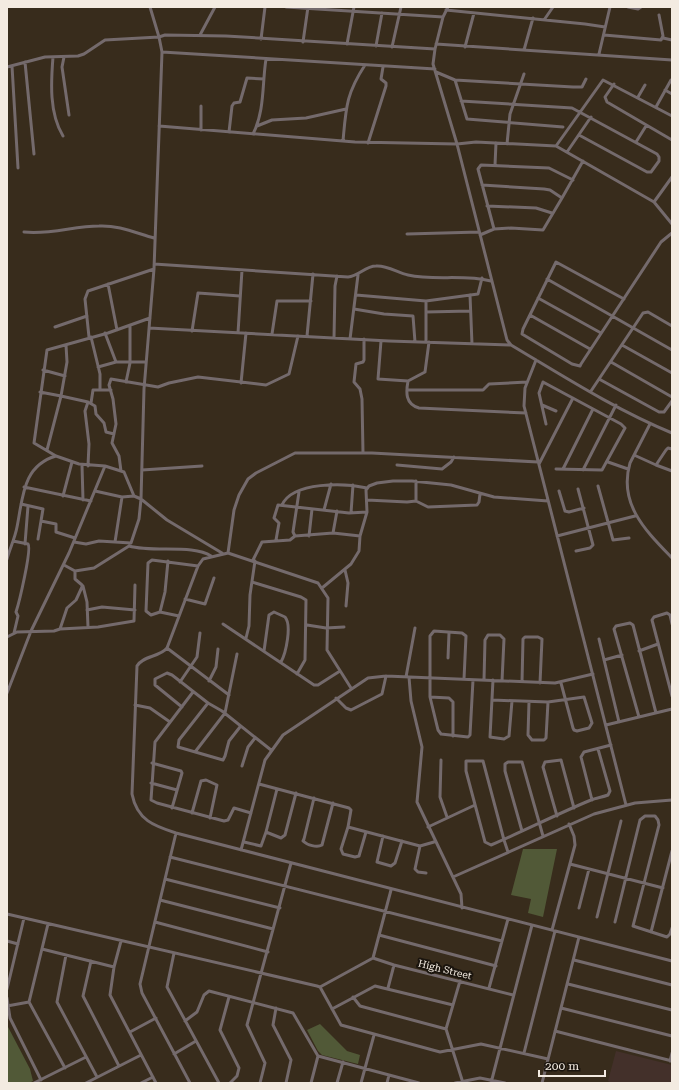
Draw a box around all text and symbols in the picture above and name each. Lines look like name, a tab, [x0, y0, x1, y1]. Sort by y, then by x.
street label: High Street	[417, 958, 473, 982]
scale bar	[539, 1052, 605, 1078]
text: 200 m	[545, 1059, 579, 1073]

